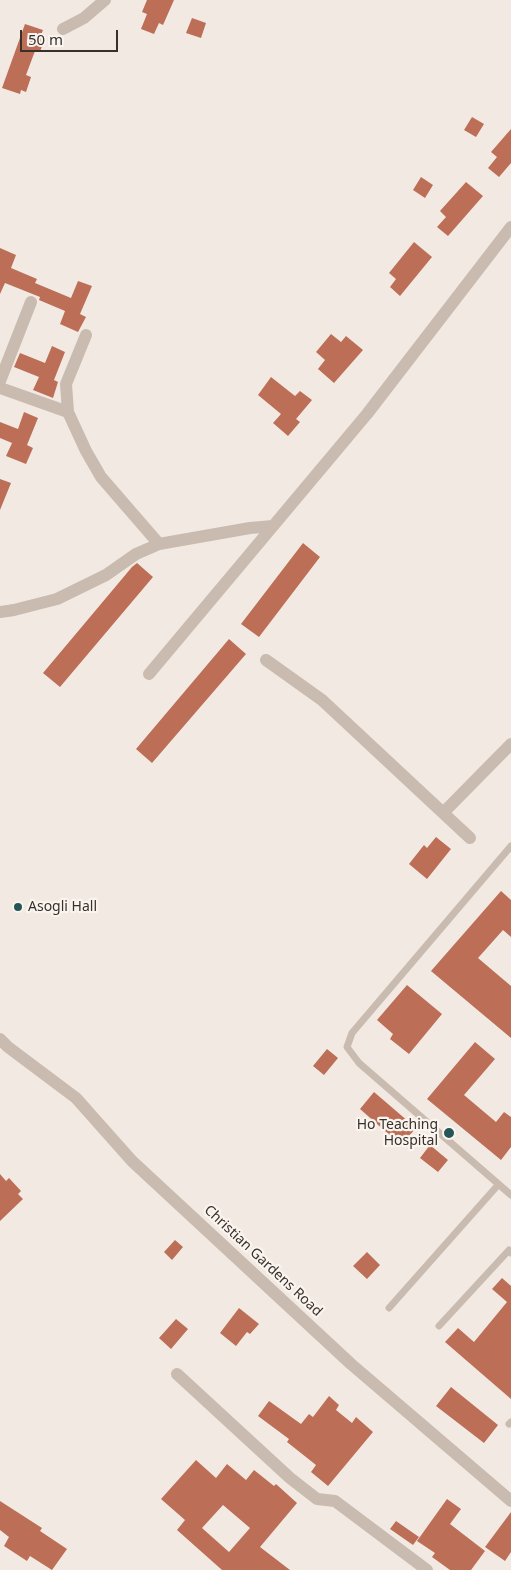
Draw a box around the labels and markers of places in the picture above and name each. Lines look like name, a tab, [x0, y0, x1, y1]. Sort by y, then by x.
place label: Asogli Hall	[28, 899, 97, 915]
marker: Asogli Hall	[12, 901, 24, 913]
place label: Ho Teaching Hospital	[357, 1117, 438, 1150]
marker: Ho Teaching Hospital	[442, 1126, 456, 1140]

